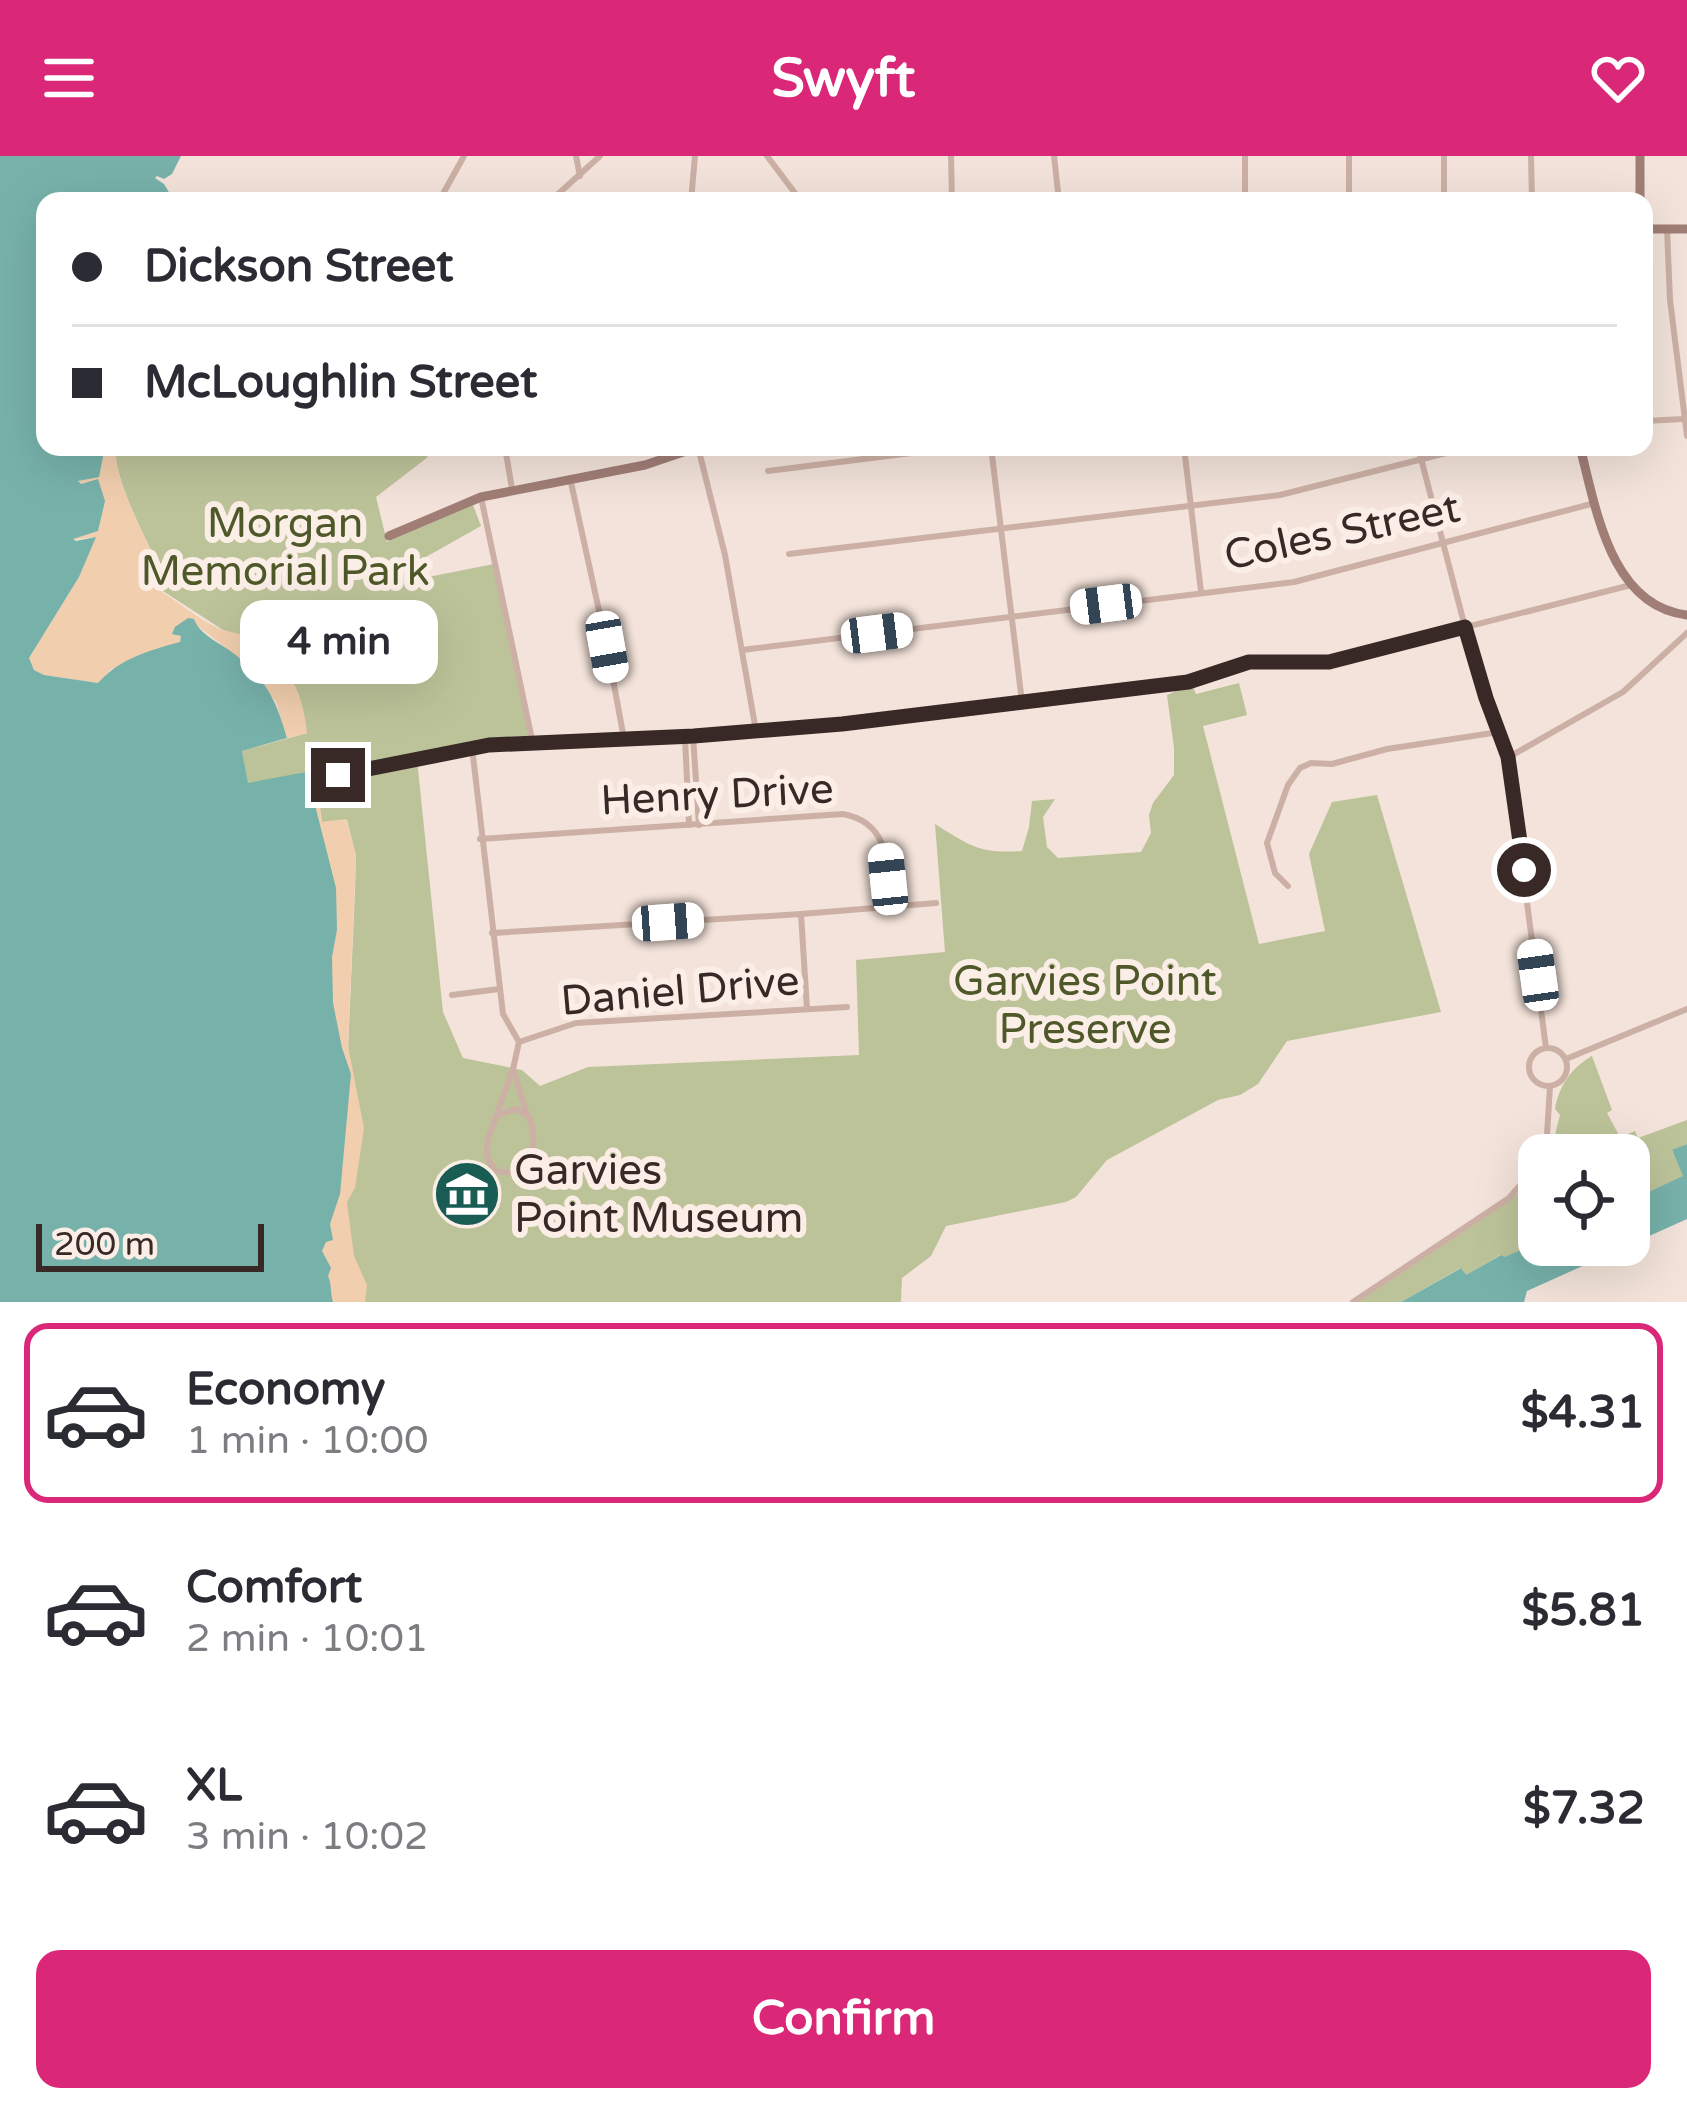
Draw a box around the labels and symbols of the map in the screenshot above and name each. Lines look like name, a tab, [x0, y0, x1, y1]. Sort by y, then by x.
street label: Coles Street	[1220, 482, 1464, 582]
park label: Morgan Memorial Park	[140, 498, 430, 597]
car	[1068, 582, 1144, 626]
callout: 4 min	[239, 601, 437, 685]
car	[583, 608, 631, 686]
car	[839, 611, 915, 655]
route end	[311, 748, 365, 802]
street label: Henry Drive	[599, 763, 835, 827]
car	[866, 841, 910, 917]
route start	[1497, 843, 1551, 897]
car	[631, 902, 705, 942]
car	[1515, 937, 1561, 1013]
street label: Daniel Drive	[559, 955, 801, 1027]
park label: Garvies Point Preserve	[953, 956, 1217, 1055]
place label: Garvies Point Museum	[514, 1145, 803, 1244]
museum icon: Garvies Point Museum	[432, 1159, 502, 1229]
scale bar	[36, 1218, 264, 1271]

